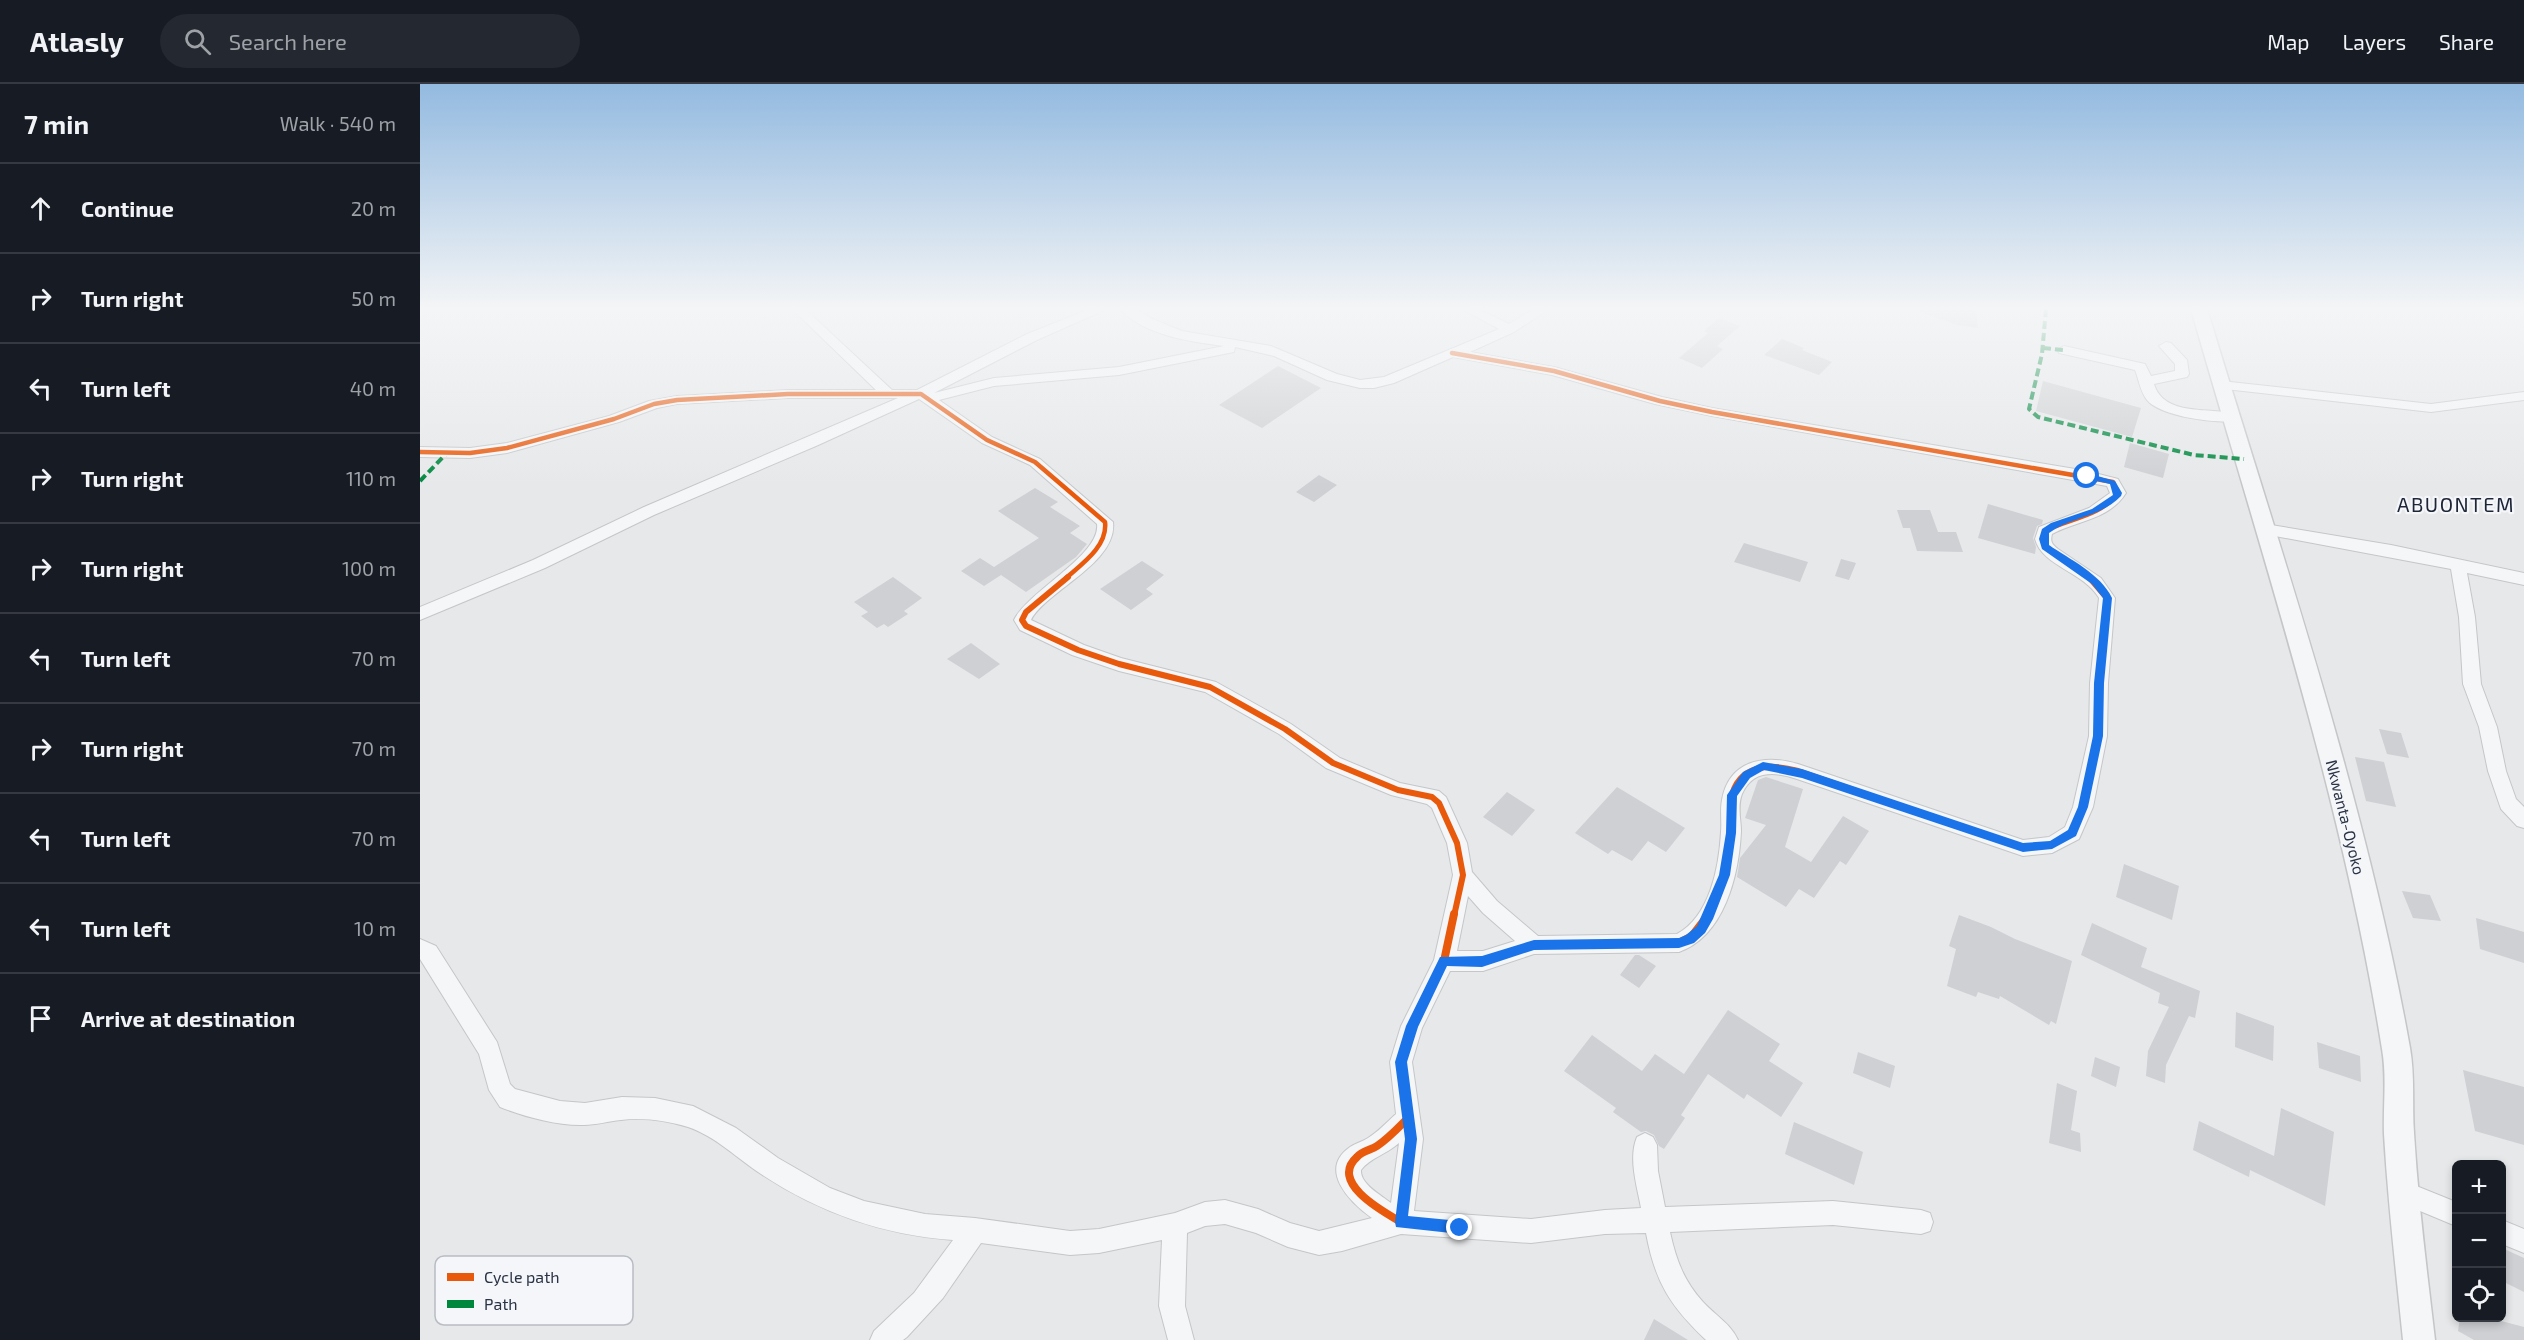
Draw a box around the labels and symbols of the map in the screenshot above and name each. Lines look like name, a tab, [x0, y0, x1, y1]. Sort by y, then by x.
route start	[2073, 462, 2099, 488]
district label: ABUONTEM	[2397, 492, 2515, 516]
street label: Nkwanta-Oyoko	[2323, 758, 2369, 876]
route end	[1446, 1214, 1472, 1240]
legend	[435, 1256, 633, 1325]
text: Cycle path	[484, 1267, 560, 1286]
text: Path	[484, 1294, 518, 1313]

